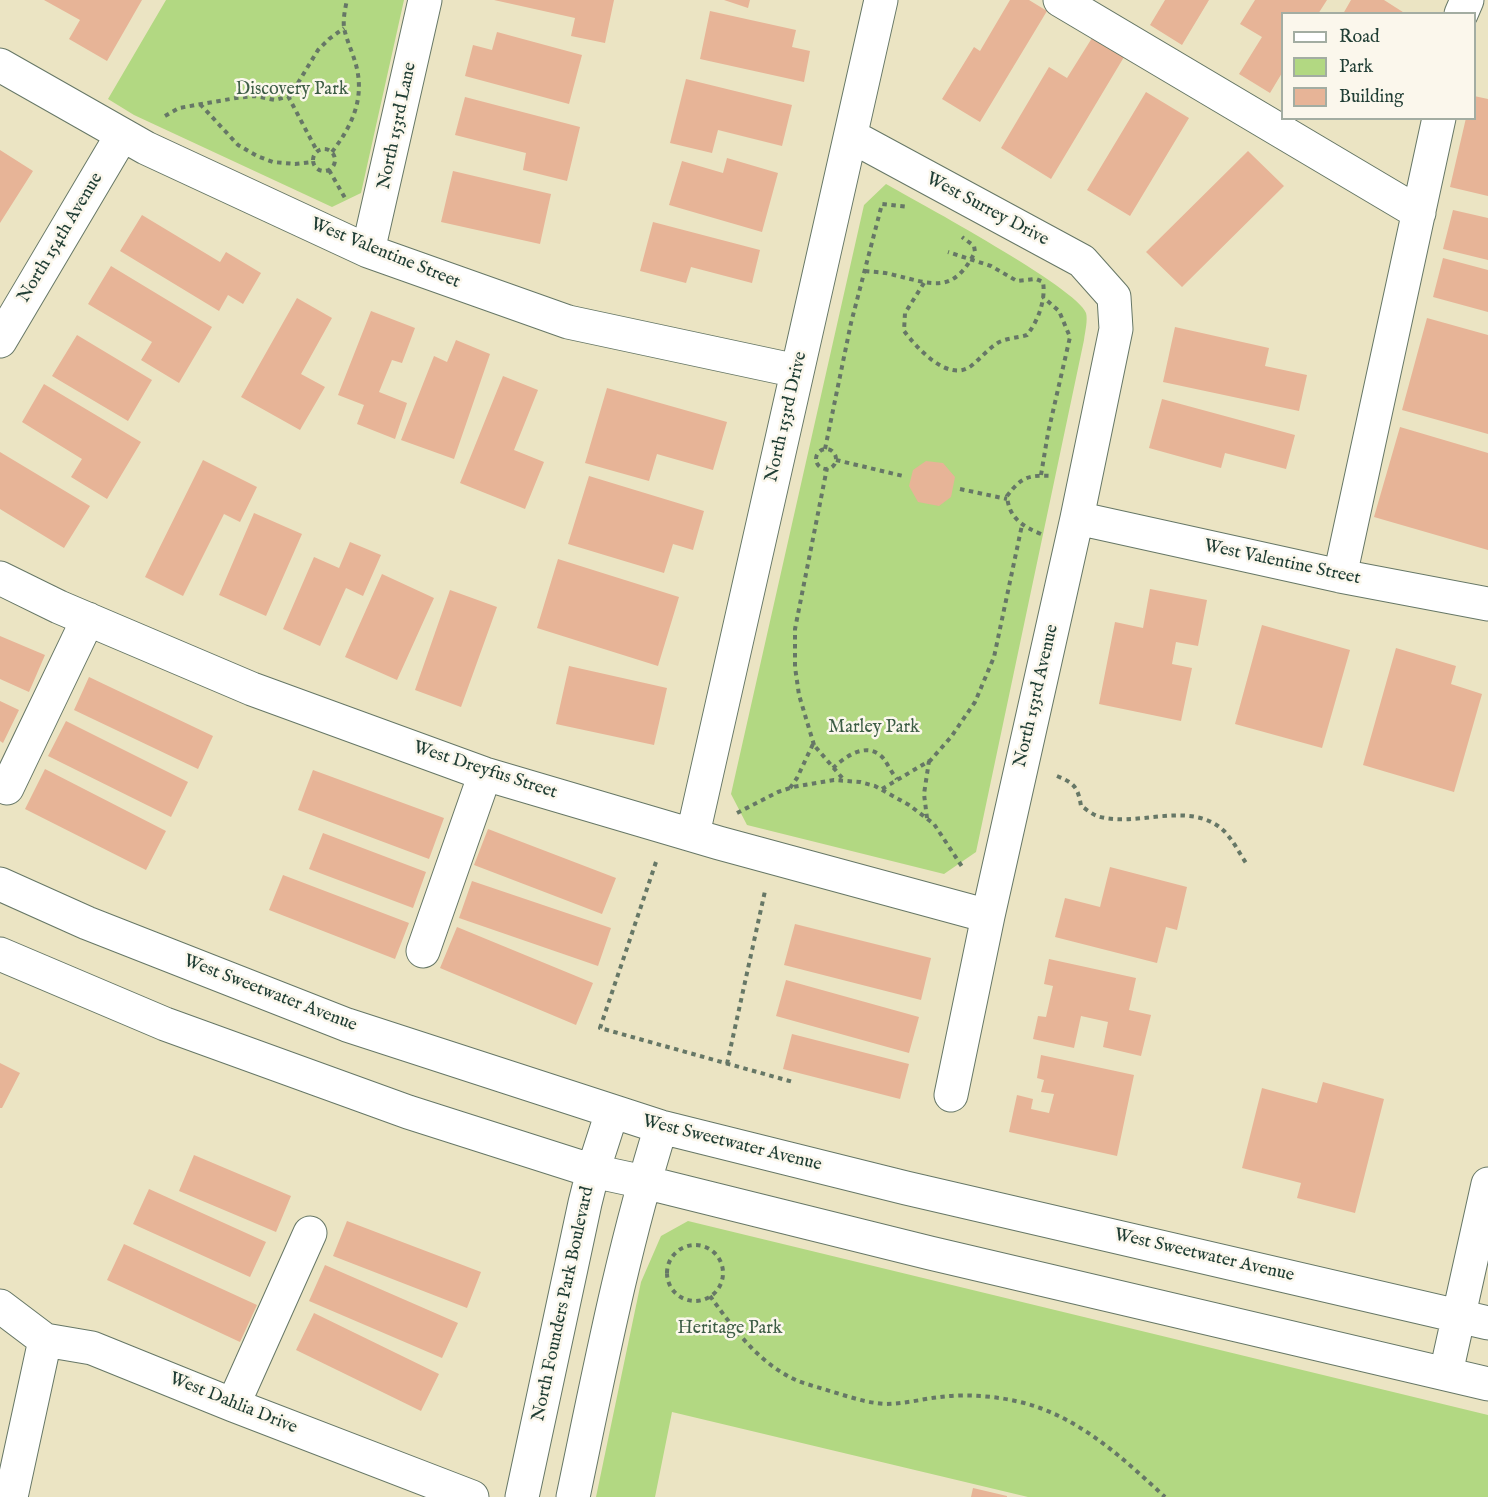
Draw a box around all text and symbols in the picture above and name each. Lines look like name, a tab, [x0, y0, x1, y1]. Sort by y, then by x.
legend	[1281, 12, 1476, 120]
text: Road	[1339, 26, 1380, 49]
text: Park	[1339, 56, 1373, 79]
street label: North 153rd Lane	[374, 60, 422, 192]
park label: Discovery Park	[236, 79, 348, 101]
text: Building	[1339, 86, 1404, 109]
street label: North 154th Avenue	[14, 169, 108, 307]
street label: West Surrey Drive	[922, 169, 1052, 251]
street label: West Valentine Street	[307, 214, 463, 294]
street label: North 153rd Drive	[762, 350, 812, 484]
street label: West Valentine Street	[1202, 536, 1362, 590]
street label: North 153rd Avenue	[1010, 622, 1064, 770]
park label: Marley Park	[828, 717, 920, 739]
street label: West Dreyfus Street	[410, 738, 560, 804]
street label: West Sweetwater Avenue	[180, 951, 360, 1037]
street label: West Sweetwater Avenue	[640, 1111, 824, 1177]
street label: North Founders Park Boulevard	[529, 1185, 599, 1423]
street label: West Sweetwater Avenue	[1112, 1225, 1296, 1287]
park label: Heritage Park	[677, 1318, 783, 1340]
street label: West Dahlia Drive	[166, 1368, 300, 1440]

